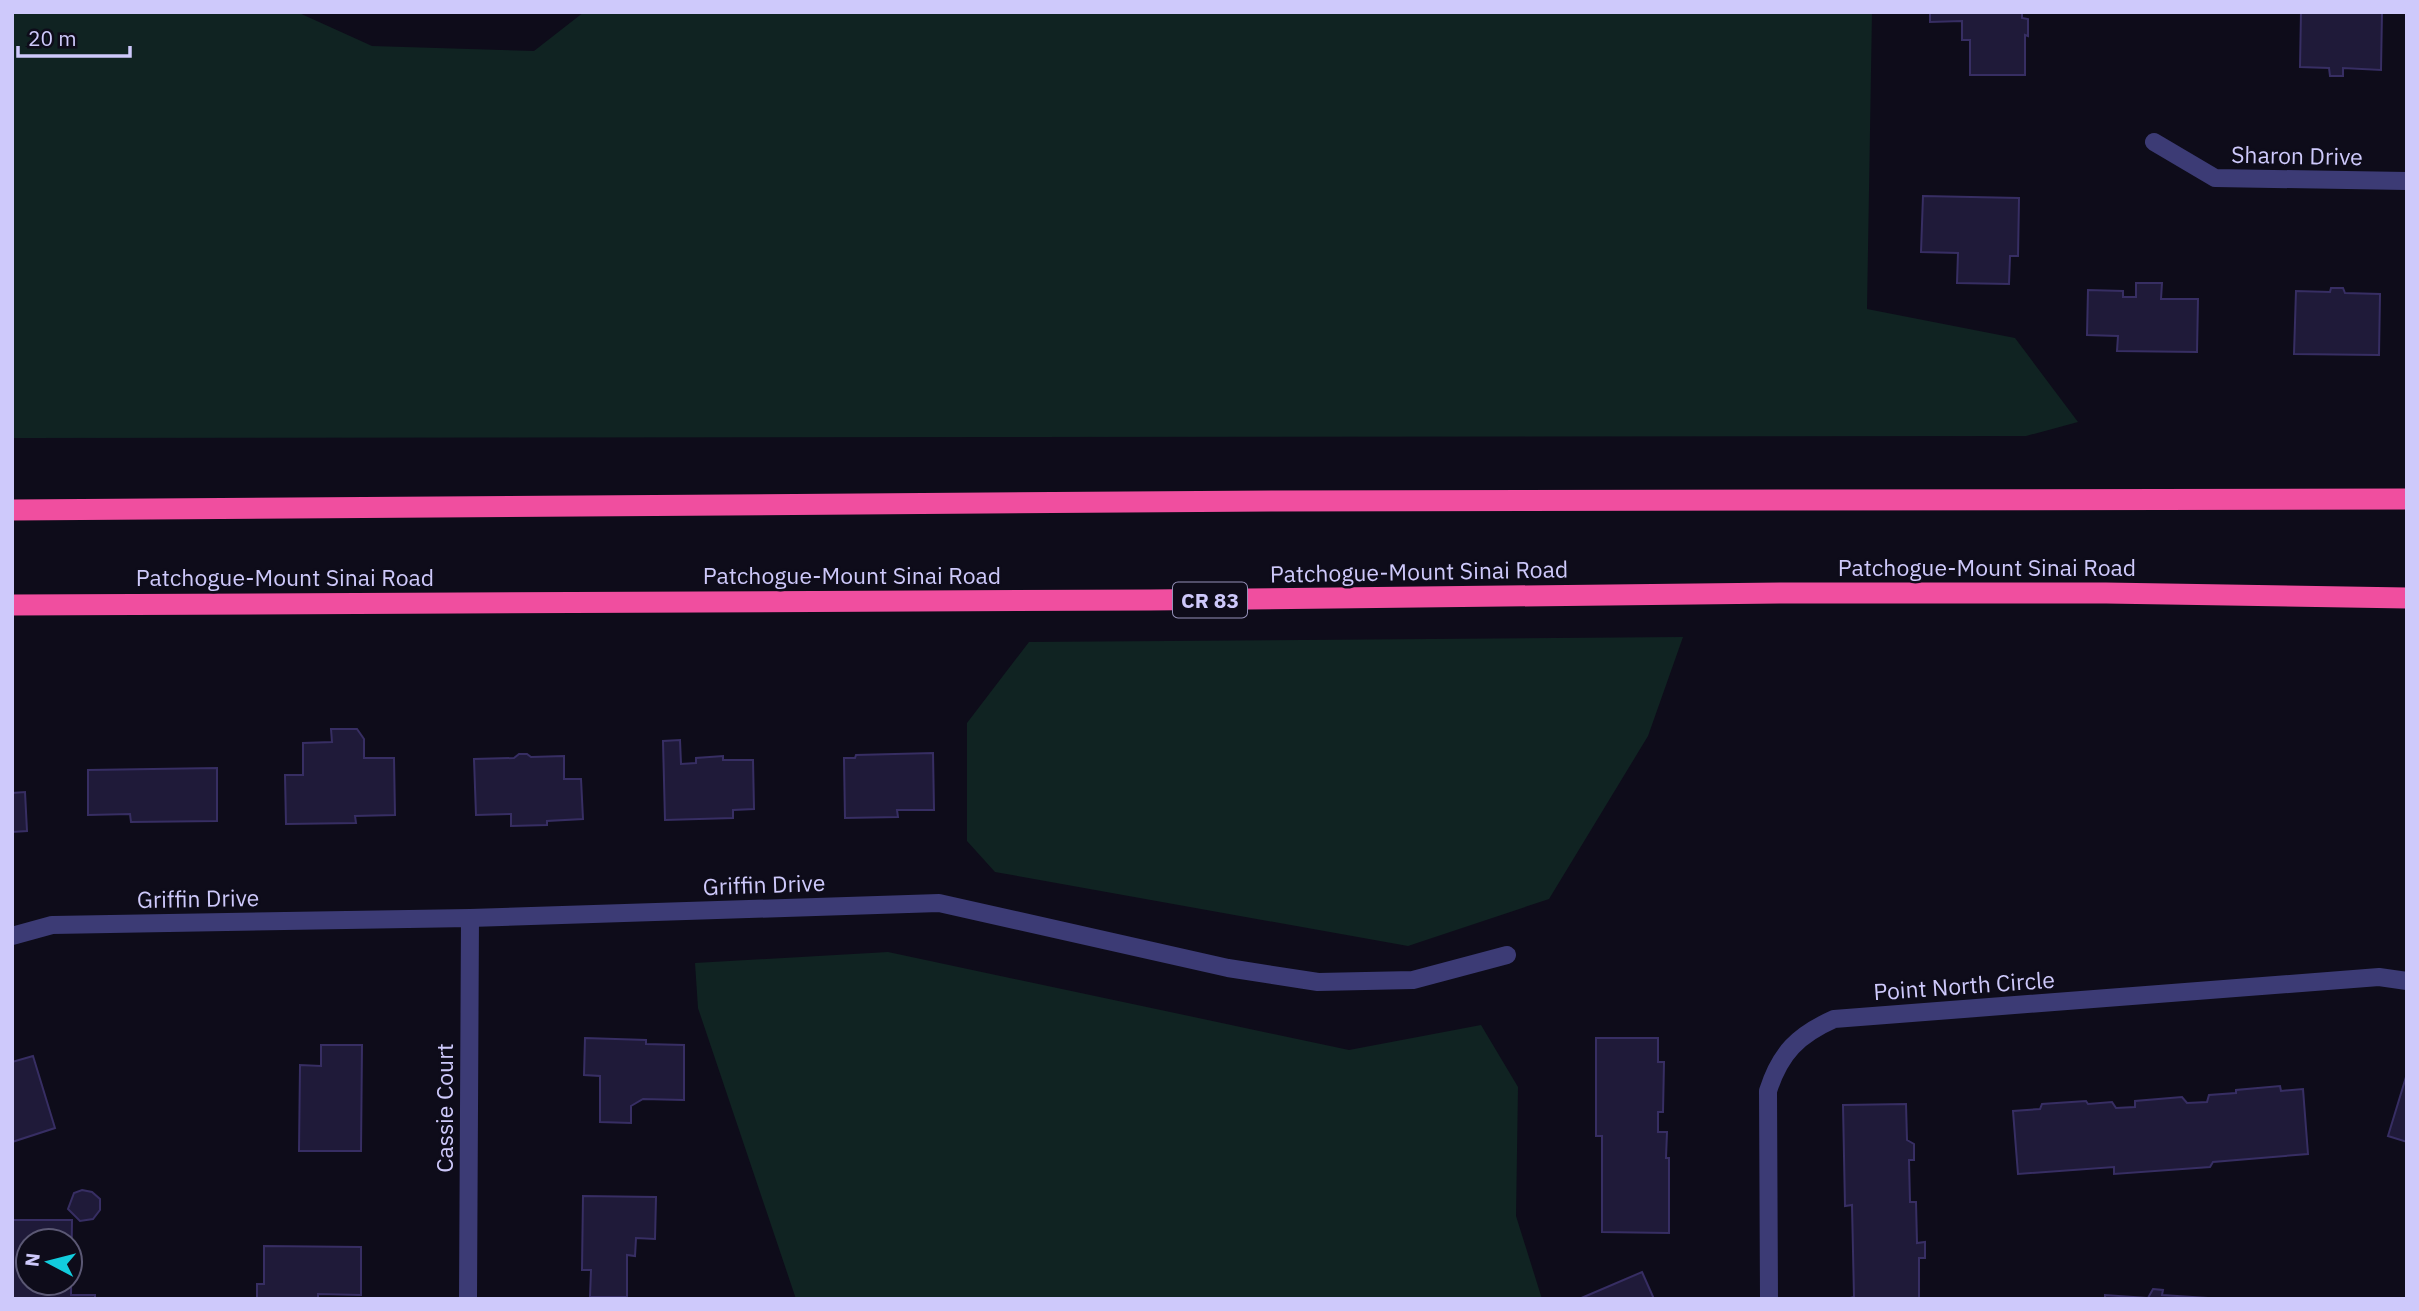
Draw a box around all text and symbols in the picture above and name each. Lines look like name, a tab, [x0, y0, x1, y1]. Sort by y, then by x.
scale bar	[18, 14, 130, 58]
text: 20 m	[28, 24, 77, 52]
street label: Sharon Drive	[2231, 139, 2363, 171]
street label: Patchogue-Mount Sinai Road	[1838, 552, 2136, 582]
street label: Patchogue-Mount Sinai Road	[1270, 553, 1568, 589]
street label: Patchogue-Mount Sinai Road	[703, 560, 1001, 590]
street label: Patchogue-Mount Sinai Road	[136, 562, 434, 592]
road number: CR 83	[1173, 582, 1247, 618]
street label: Griffin Drive	[702, 867, 826, 901]
street label: Griffin Drive	[136, 882, 260, 914]
street label: Point North Circle	[1872, 964, 2056, 1006]
street label: Cassie Court	[429, 1043, 459, 1173]
north arrow	[14, 1227, 84, 1297]
text: N	[19, 1252, 45, 1268]

